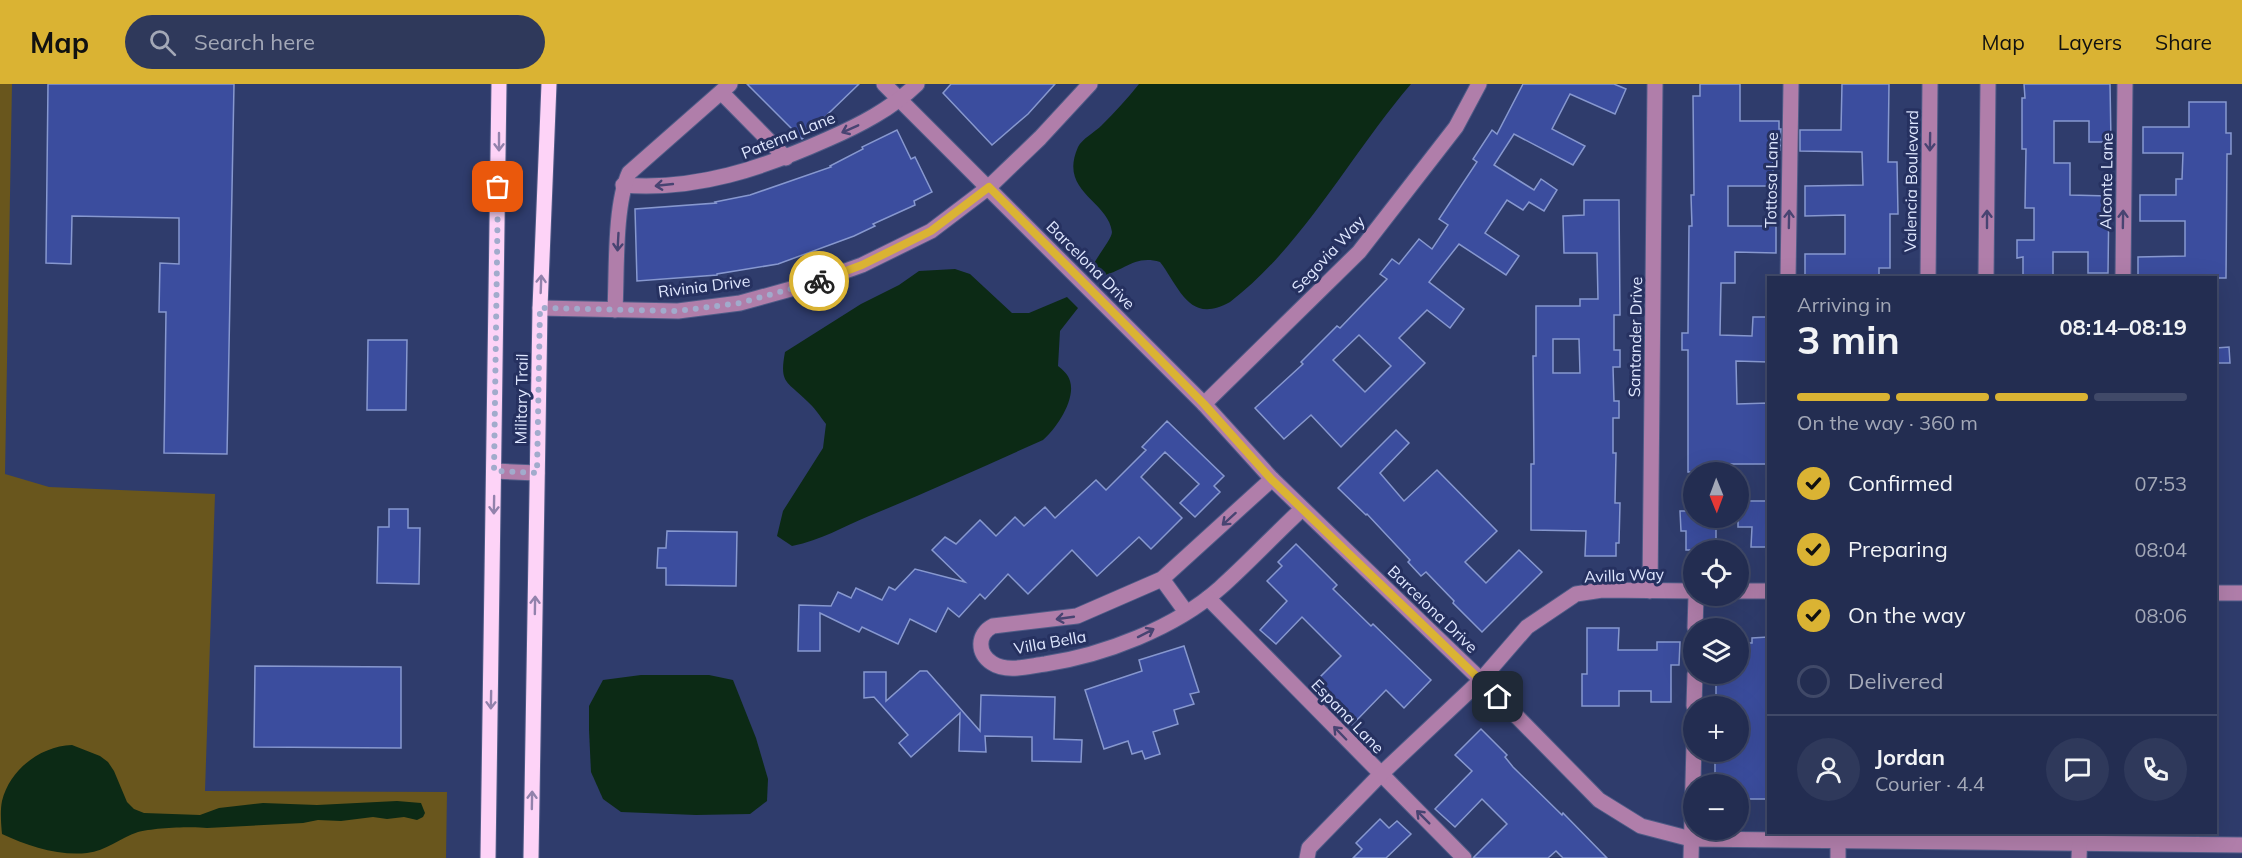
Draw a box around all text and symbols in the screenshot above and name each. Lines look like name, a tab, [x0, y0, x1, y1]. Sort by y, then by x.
search box	[125, 15, 545, 69]
text: Map	[30, 25, 89, 60]
icon: search	[146, 26, 179, 59]
text: Search here	[194, 28, 315, 56]
text: Map	[1982, 29, 2025, 55]
text: Layers	[2058, 29, 2122, 55]
text: Share	[2155, 29, 2212, 55]
street label: Paterna Lane	[738, 107, 838, 163]
street label: Valencia Boulevard	[1900, 110, 1922, 252]
one-way arrow	[841, 124, 859, 136]
one-way arrow	[493, 132, 505, 152]
street label: Tottosa Lane	[1760, 132, 1782, 228]
one-way arrow	[1924, 132, 1936, 152]
street label: Alconte Lane	[2095, 133, 2117, 229]
pin	[472, 161, 523, 212]
icon: bag	[481, 170, 514, 203]
one-way arrow	[655, 180, 675, 191]
one-way arrow	[1783, 210, 1794, 230]
one-way arrow	[1981, 210, 1992, 230]
one-way arrow	[2117, 210, 2129, 230]
street label: Segovia Way	[1287, 211, 1369, 297]
street label: Barcelona Drive	[1042, 216, 1140, 314]
one-way arrow	[613, 232, 624, 252]
courier	[789, 251, 849, 311]
icon: bike	[803, 265, 836, 298]
street label: Rivinia Drive	[657, 270, 751, 302]
one-way arrow	[536, 274, 547, 294]
street label: Santander Drive	[1624, 277, 1646, 397]
text: Arriving in	[1797, 292, 1892, 317]
text: 08:14–08:19	[2059, 313, 2187, 341]
text: 3 min	[1797, 315, 1900, 364]
street label: Military Trail	[510, 353, 532, 445]
text: On the way · 360 m	[1797, 410, 1978, 435]
north arrow	[1683, 462, 1749, 528]
map controls	[1683, 462, 1749, 840]
icon: check	[1797, 467, 1830, 500]
text: Confirmed	[1848, 469, 1953, 497]
text: 07:53	[2134, 471, 2187, 496]
one-way arrow	[488, 495, 500, 515]
one-way arrow	[1222, 512, 1237, 526]
icon: check	[1797, 533, 1830, 566]
text: Preparing	[1848, 535, 1948, 563]
text: 08:04	[2134, 537, 2187, 562]
button: locate	[1683, 540, 1749, 606]
street label: Barcelona Drive	[1384, 561, 1482, 657]
street label: Avilla Way	[1584, 564, 1665, 586]
one-way arrow	[530, 595, 541, 615]
icon: check	[1797, 599, 1830, 632]
text: On the way	[1848, 601, 1966, 629]
text: 08:06	[2134, 603, 2187, 628]
one-way arrow	[1056, 613, 1076, 624]
button: layers	[1683, 618, 1749, 684]
street label: Villa Bella	[1012, 626, 1088, 658]
one-way arrow	[1137, 627, 1155, 639]
text: Delivered	[1848, 667, 1943, 695]
pin	[1472, 671, 1523, 722]
street label: Espana Lane	[1307, 675, 1389, 757]
icon: home	[1481, 680, 1514, 713]
one-way arrow	[485, 690, 496, 710]
button: +	[1683, 696, 1749, 762]
one-way arrow	[1332, 725, 1347, 740]
button: person	[1797, 738, 1860, 801]
button: chat	[2046, 738, 2109, 801]
button: phone	[2124, 738, 2187, 801]
text: Jordan	[1875, 743, 1945, 771]
text: Courier · 4.4	[1875, 771, 1985, 796]
button: −	[1683, 774, 1749, 840]
one-way arrow	[526, 790, 538, 810]
one-way arrow	[1416, 809, 1431, 824]

